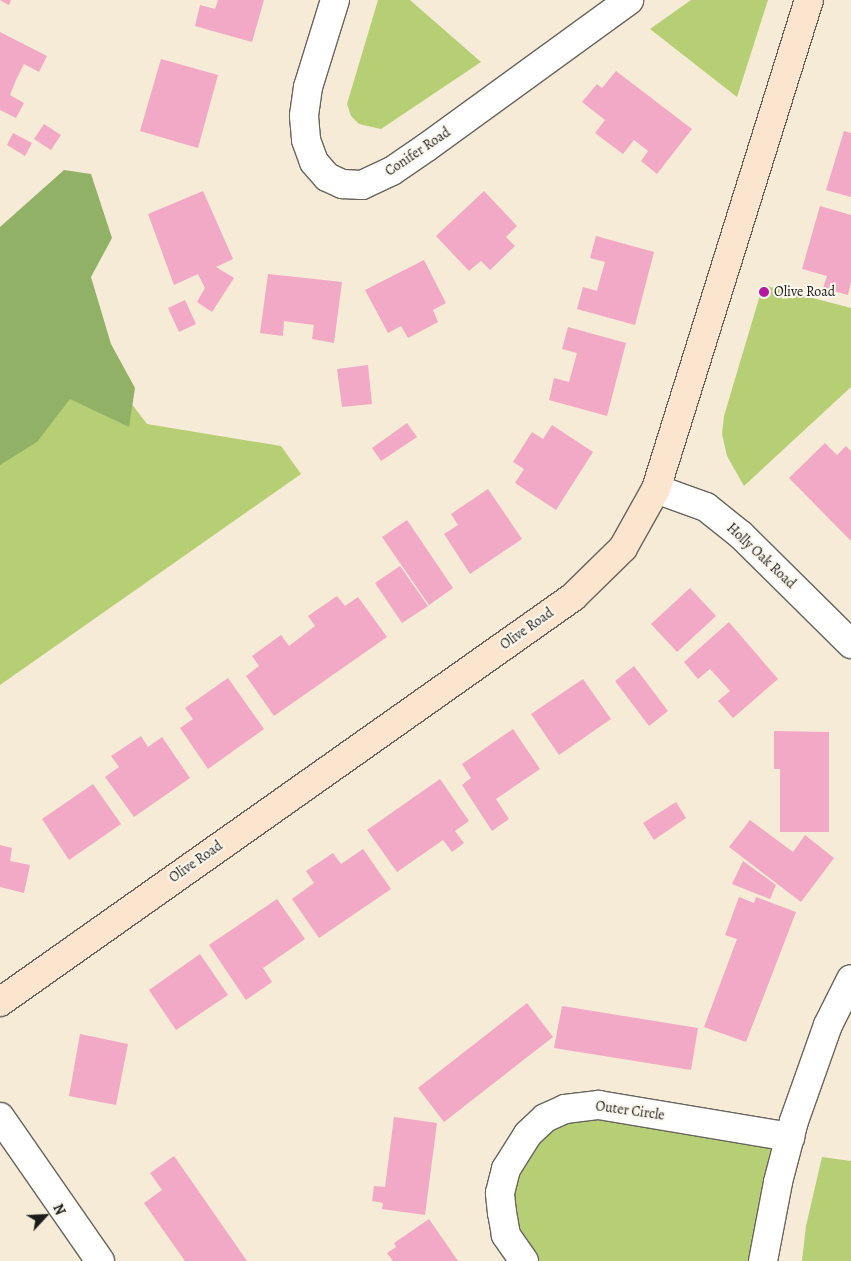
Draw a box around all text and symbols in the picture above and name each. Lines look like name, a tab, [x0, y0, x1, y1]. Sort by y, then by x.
street label: Conifer Road	[382, 124, 454, 180]
place label: Olive Road	[774, 284, 835, 300]
marker: Olive Road	[758, 286, 770, 298]
street label: Holly Oak Road	[723, 520, 799, 592]
street label: Olive Road	[497, 605, 557, 653]
street label: Olive Road	[166, 838, 226, 886]
street label: Outer Circle	[594, 1098, 666, 1124]
north arrow	[20, 1191, 70, 1241]
text: N	[48, 1201, 70, 1218]

